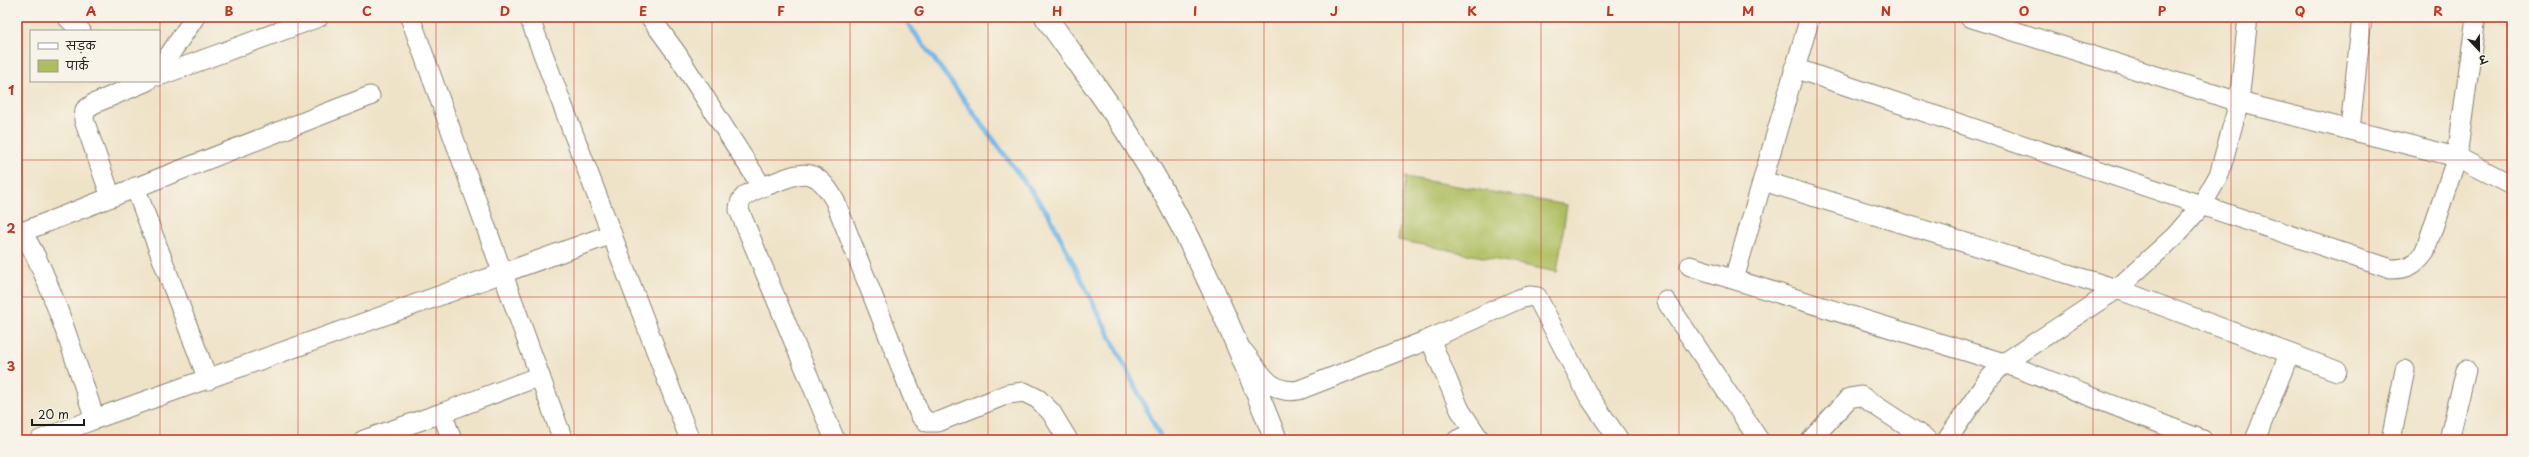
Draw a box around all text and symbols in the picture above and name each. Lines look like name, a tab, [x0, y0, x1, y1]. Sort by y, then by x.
text: A	[86, 1, 96, 20]
text: B	[225, 1, 234, 20]
text: C	[362, 1, 372, 20]
text: D	[500, 1, 510, 20]
text: E	[639, 1, 647, 20]
text: F	[777, 1, 785, 20]
text: G	[914, 1, 924, 20]
text: H	[1052, 1, 1062, 20]
text: I	[1193, 1, 1197, 20]
text: J	[1330, 1, 1338, 20]
text: K	[1467, 1, 1477, 20]
text: L	[1606, 1, 1614, 20]
text: M	[1742, 1, 1754, 20]
text: N	[1881, 1, 1891, 20]
text: O	[2019, 1, 2029, 20]
text: P	[2158, 1, 2167, 20]
text: Q	[2295, 1, 2305, 20]
text: R	[2433, 1, 2443, 20]
legend	[30, 30, 160, 82]
north arrow	[2459, 30, 2499, 70]
text: सड़क	[65, 36, 97, 54]
text: उ	[2475, 50, 2490, 70]
text: पार्क	[65, 56, 90, 74]
text: 1	[8, 80, 14, 99]
text: 2	[6, 218, 16, 237]
text: 3	[7, 356, 16, 375]
scale bar	[32, 401, 84, 427]
text: 20 m	[38, 405, 69, 423]

